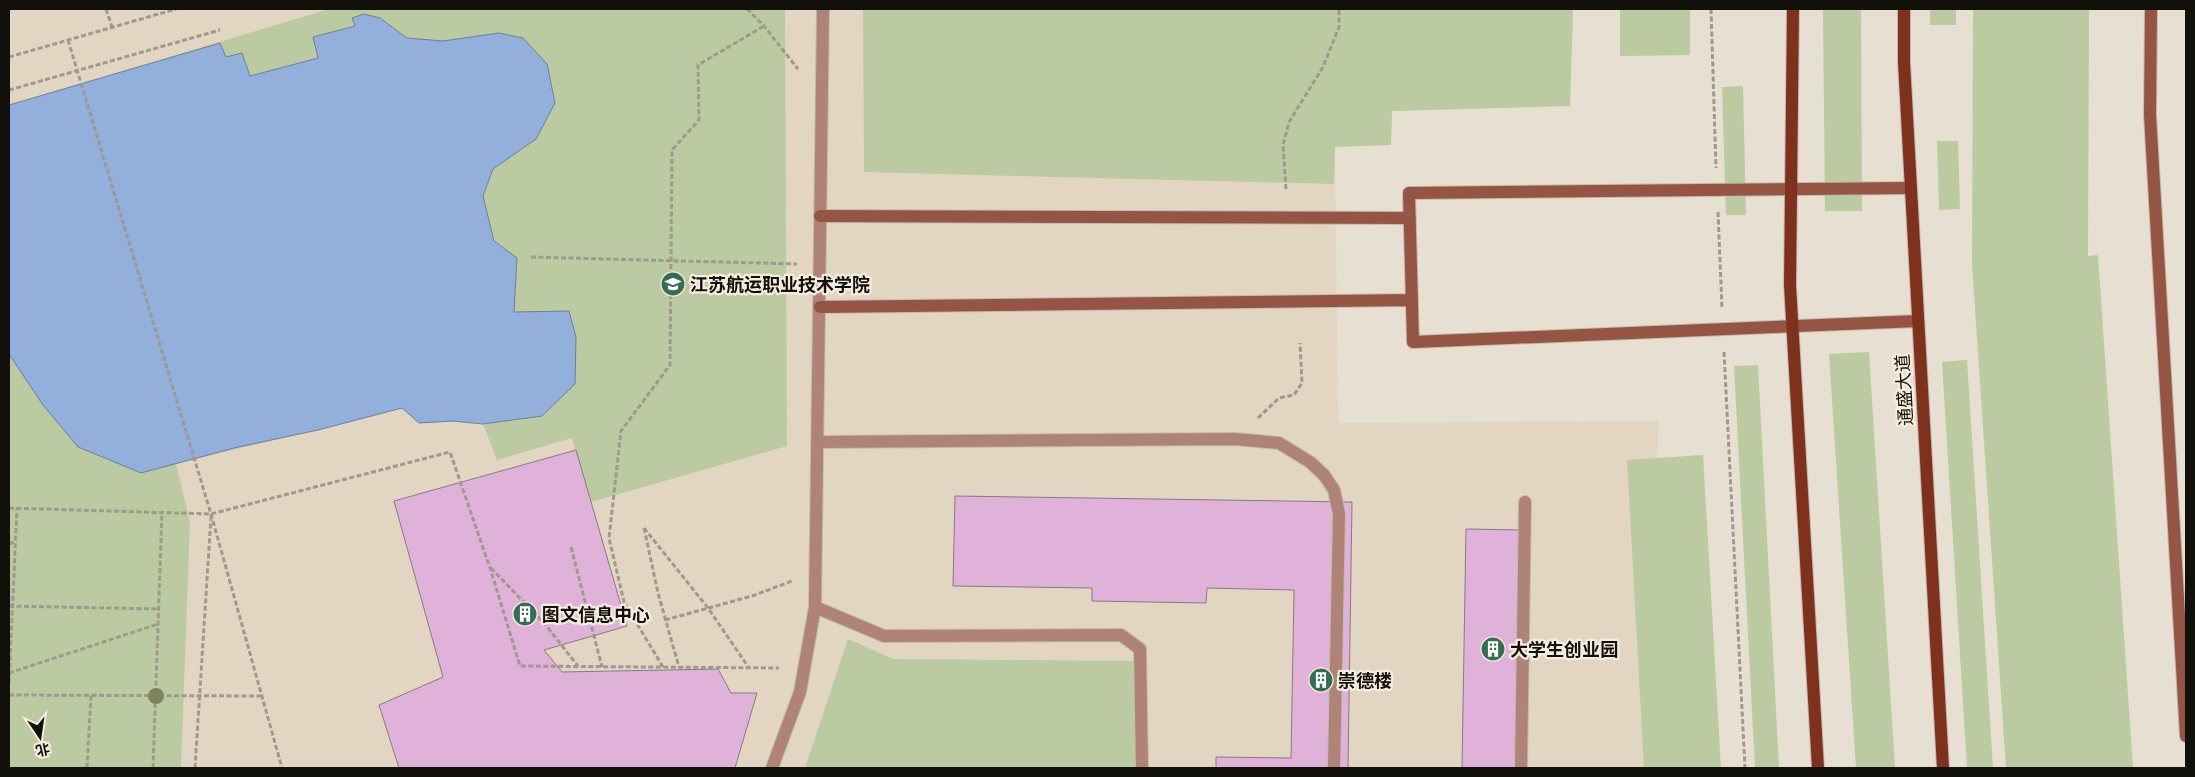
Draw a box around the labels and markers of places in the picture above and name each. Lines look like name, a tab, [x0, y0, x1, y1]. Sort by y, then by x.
school or university icon: 江苏航运职业技术学院	[660, 271, 686, 297]
place label: 江苏航运职业技术学院	[690, 272, 870, 297]
building icon: 图文信息中心	[512, 601, 538, 627]
place label: 图文信息中心	[542, 602, 650, 627]
building icon: 大学生创业园	[1480, 636, 1506, 662]
place label: 大学生创业园	[1510, 637, 1618, 662]
building icon: 崇德楼	[1308, 667, 1334, 693]
place label: 崇德楼	[1338, 668, 1392, 693]

